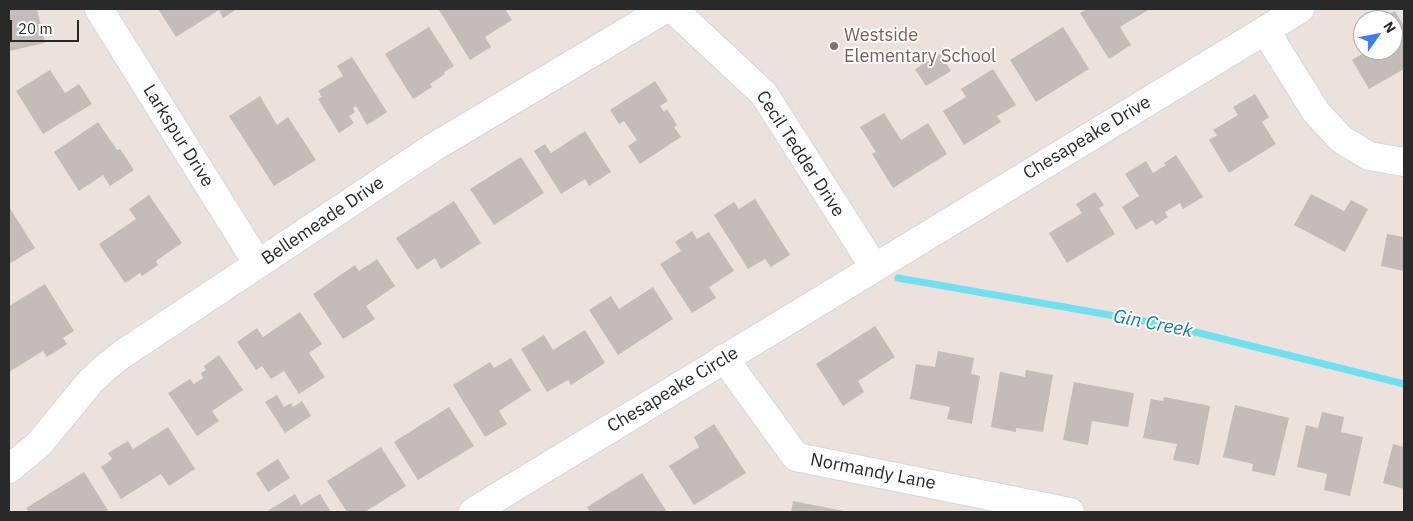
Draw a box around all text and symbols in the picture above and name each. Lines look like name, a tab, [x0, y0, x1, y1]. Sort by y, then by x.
scale bar	[12, 10, 81, 42]
north arrow	[1353, 10, 1403, 60]
text: N	[1379, 18, 1400, 37]
text: 20 m	[18, 19, 53, 38]
place label: Westside Elementary School	[844, 25, 996, 68]
marker: Westside Elementary School	[828, 40, 840, 52]
street label: Larkspur Drive	[138, 81, 218, 191]
street label: Cecil Tedder Drive	[751, 87, 849, 221]
street label: Chesapeake Drive	[1019, 91, 1155, 185]
street label: Bellemeade Drive	[258, 172, 388, 270]
water label: Gin Creek	[1111, 305, 1195, 343]
street label: Chesapeake Circle	[604, 342, 742, 438]
street label: Normandy Lane	[808, 449, 938, 495]

